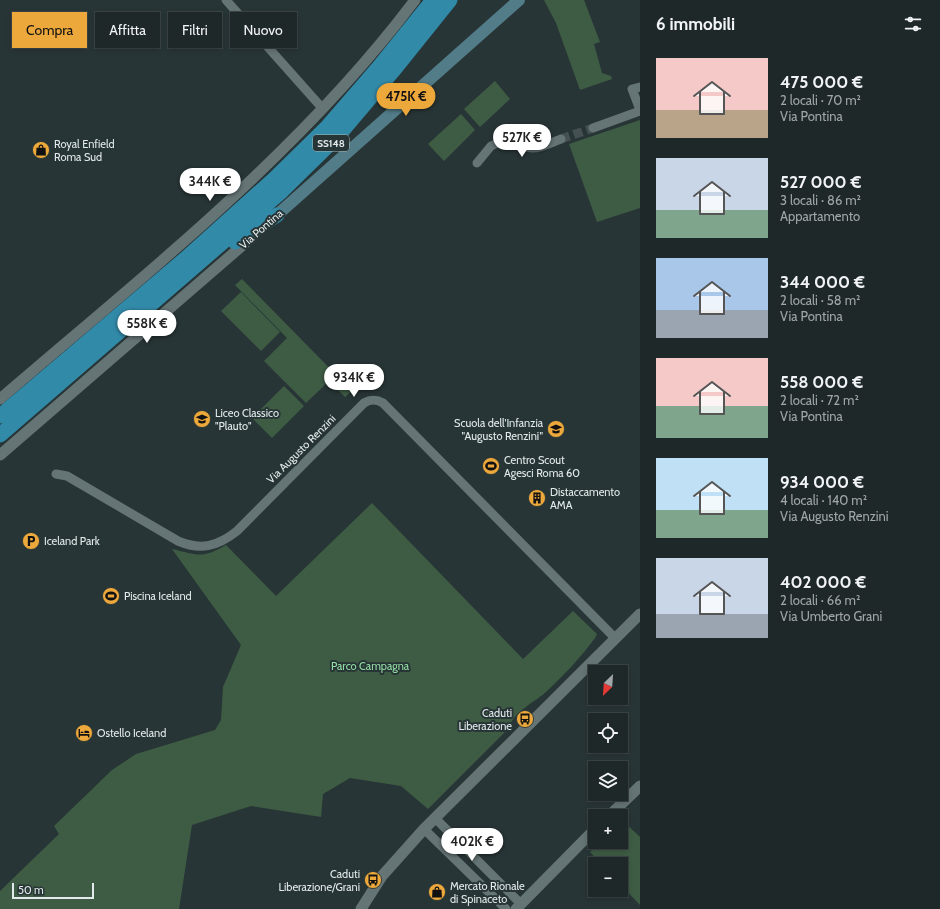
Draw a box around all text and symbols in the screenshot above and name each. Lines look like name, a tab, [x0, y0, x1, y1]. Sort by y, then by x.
chip: Compra	[12, 12, 87, 48]
chip: Affitta	[95, 12, 160, 48]
chip: Filtri	[168, 12, 222, 48]
chip: Nuovo	[230, 12, 297, 48]
icon: filters	[902, 13, 924, 35]
text: 6 immobili	[656, 14, 735, 34]
text: 475 000 €	[780, 72, 863, 92]
icon: home	[688, 74, 736, 122]
pin: 475K €	[373, 83, 439, 117]
text: 475K €	[385, 88, 427, 104]
text: 2 locali · 70 m²	[780, 92, 861, 108]
text: Via Pontina	[780, 108, 843, 124]
pin: 527K €	[489, 124, 555, 158]
text: 527K €	[502, 129, 542, 145]
road number: SS148	[313, 135, 349, 151]
place label: Royal Enfield Roma Sud	[54, 137, 115, 164]
shop icon: Royal Enfield Roma Sud	[31, 140, 51, 160]
pin: 344K €	[177, 168, 243, 202]
text: 527 000 €	[780, 172, 861, 192]
text: 344K €	[189, 173, 231, 189]
icon: home	[688, 174, 736, 222]
text: 3 locali · 86 m²	[780, 192, 861, 208]
street label: Via Pontina	[236, 206, 286, 252]
text: Appartamento	[780, 208, 860, 224]
text: 344 000 €	[780, 272, 865, 292]
icon: home	[688, 274, 736, 322]
text: 2 locali · 58 m²	[780, 292, 860, 308]
text: Via Pontina	[780, 308, 843, 324]
pin: 558K €	[114, 310, 180, 344]
text: 558K €	[126, 315, 168, 331]
pin: 934K €	[321, 364, 387, 398]
text: 934K €	[333, 369, 375, 385]
text: 558 000 €	[780, 372, 863, 392]
icon: home	[688, 374, 736, 422]
text: 2 locali · 72 m²	[780, 392, 859, 408]
place label: Liceo Classico "Plauto"	[215, 406, 279, 433]
text: Via Pontina	[780, 408, 843, 424]
school or university icon: Liceo Classico "Plauto"	[192, 409, 212, 429]
street label: Via Augusto Renzini	[264, 412, 338, 486]
place label: Scuola dell'Infanzia "Augusto Renzini"	[454, 416, 544, 443]
school or university icon: Scuola dell'Infanzia "Augusto Renzini"	[546, 419, 566, 439]
place label: Centro Scout Agesci Roma 60	[504, 453, 580, 480]
sports icon: Centro Scout Agesci Roma 60	[481, 456, 501, 476]
text: 934 000 €	[780, 472, 864, 492]
icon: home	[688, 474, 736, 522]
place label: Distaccamento AMA	[550, 485, 620, 512]
building icon: Distaccamento AMA	[527, 488, 547, 508]
text: 4 locali · 140 m²	[780, 492, 867, 508]
text: Via Augusto Renzini	[780, 508, 889, 524]
parking icon: Iceland Park	[21, 531, 41, 551]
place label: Iceland Park	[44, 534, 100, 548]
text: 402 000 €	[780, 572, 866, 592]
icon: home	[688, 574, 736, 622]
sports icon: Piscina Iceland	[101, 586, 121, 606]
place label: Piscina Iceland	[124, 589, 192, 603]
text: 2 locali · 66 m²	[780, 592, 860, 608]
text: Via Umberto Grani	[780, 608, 882, 624]
park label: Parco Campagna	[331, 659, 410, 673]
north arrow	[588, 665, 628, 705]
map controls	[588, 665, 628, 897]
place label: Caduti Liberazione	[458, 706, 512, 733]
bus stop icon: Caduti Liberazione	[515, 709, 535, 729]
button: locate	[588, 713, 628, 753]
hotel icon: Ostello Iceland	[74, 723, 94, 743]
place label: Ostello Iceland	[97, 726, 166, 740]
button: layers	[588, 761, 628, 801]
button: +	[588, 809, 628, 849]
pin: 402K €	[439, 828, 505, 862]
text: 402K €	[450, 833, 494, 849]
button: −	[588, 857, 628, 897]
place label: Caduti Liberazione/Grani	[278, 867, 360, 894]
bus stop icon: Caduti Liberazione/Grani	[363, 870, 383, 890]
place label: Mercato Rionale di Spinaceto	[450, 879, 525, 906]
scale bar	[12, 881, 94, 900]
shop icon: Mercato Rionale di Spinaceto	[427, 882, 447, 902]
text: 50 m	[18, 883, 44, 897]

